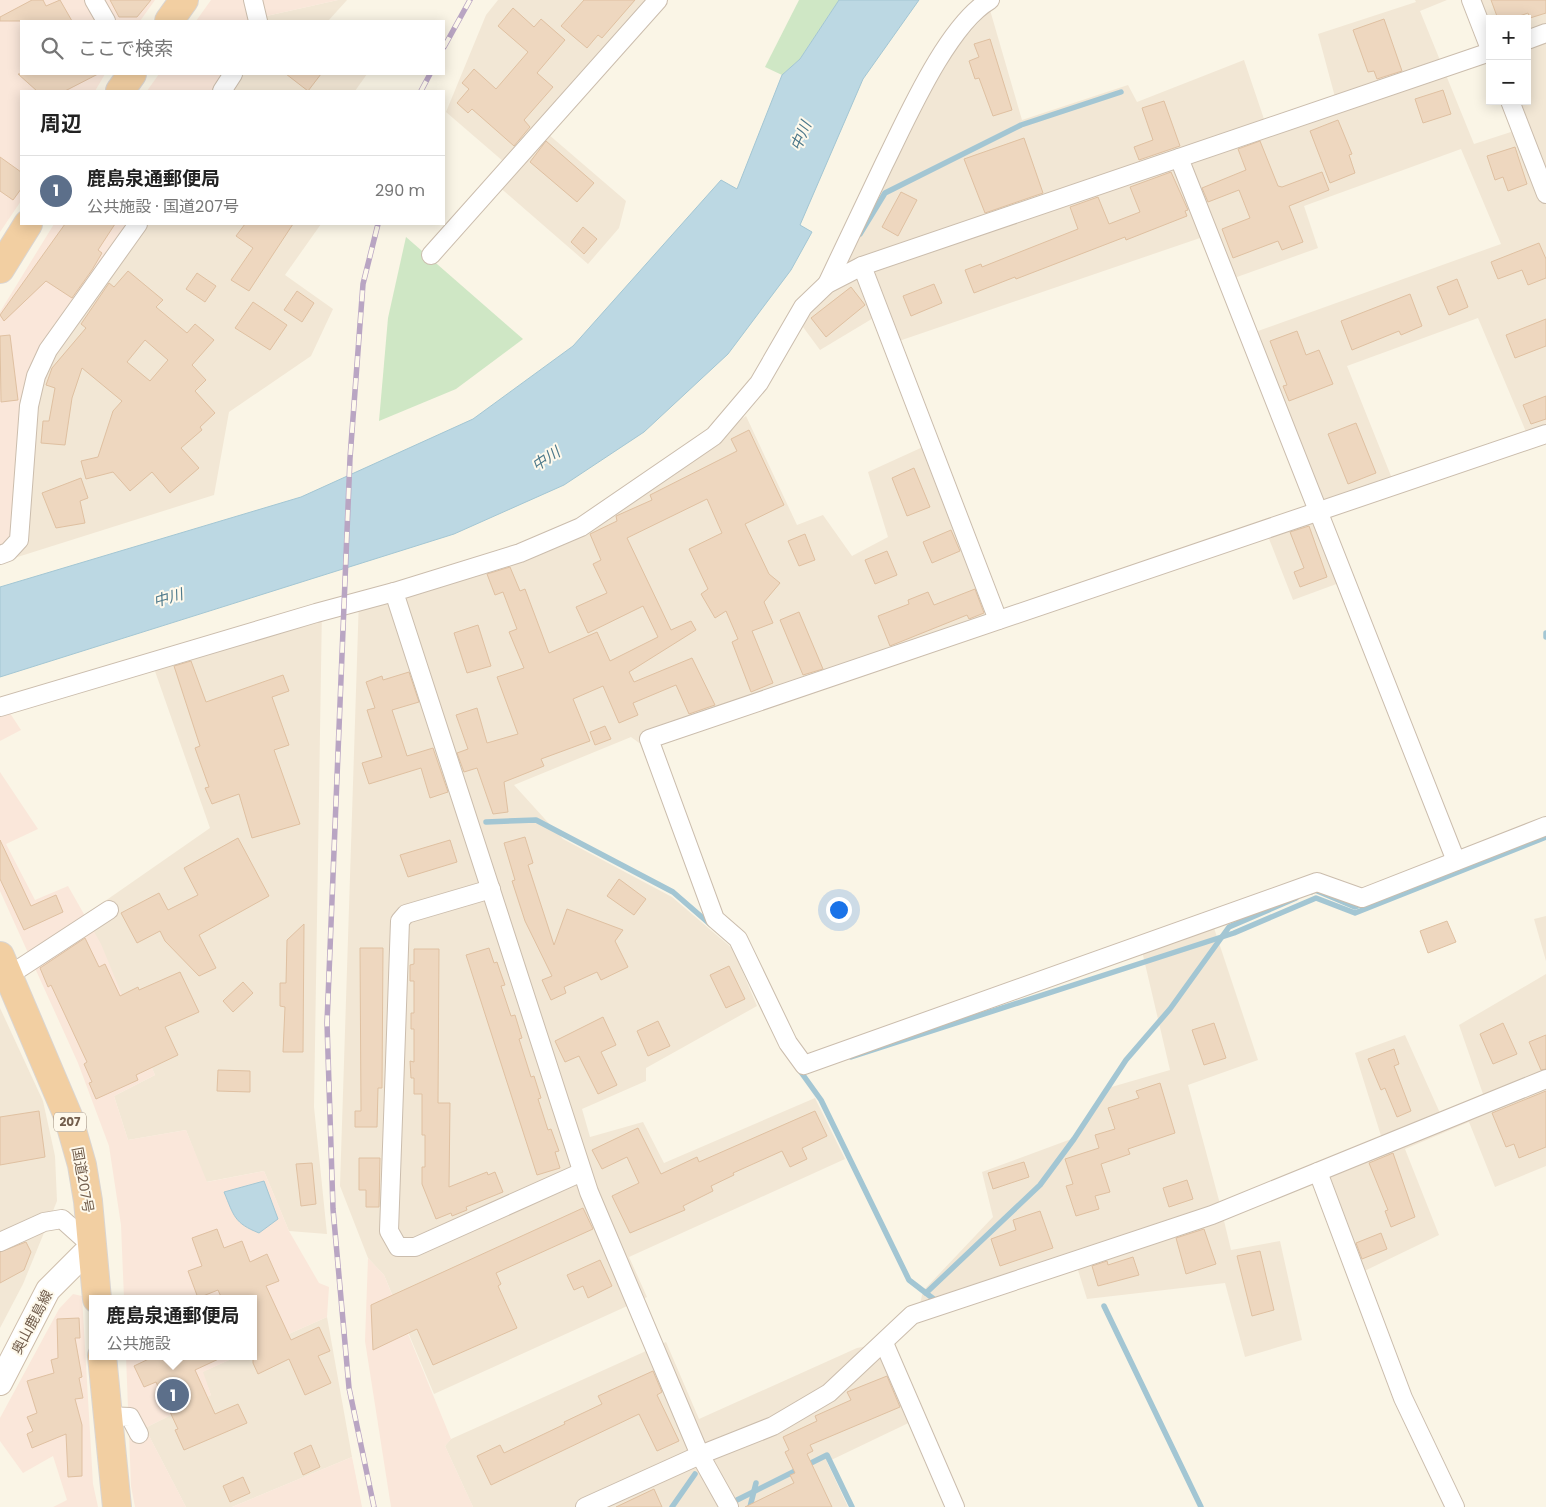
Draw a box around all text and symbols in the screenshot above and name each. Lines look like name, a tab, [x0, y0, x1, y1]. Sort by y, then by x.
map controls	[1486, 15, 1531, 105]
button: +	[1486, 15, 1531, 60]
search box	[20, 20, 445, 75]
icon: search	[38, 34, 66, 62]
text: ここで検索	[78, 35, 173, 62]
button: −	[1486, 60, 1531, 105]
text: 周辺	[40, 109, 82, 138]
water label: 中川	[785, 116, 817, 154]
text: 鹿島泉通郵便局	[87, 165, 220, 192]
text: 1	[53, 179, 59, 202]
text: 290 m	[375, 179, 425, 202]
text: 公共施設 · 国道207号	[87, 195, 239, 218]
water label: 中川	[527, 440, 566, 476]
water label: 中川	[151, 583, 187, 612]
your location	[826, 897, 852, 923]
road number: 207	[54, 1112, 86, 1132]
street label: 国道207号	[67, 1146, 99, 1214]
street label: 奥山鹿島線	[7, 1286, 57, 1358]
popup	[89, 1295, 257, 1360]
text: 鹿島泉通郵便局	[106, 1302, 240, 1329]
text: 公共施設	[106, 1332, 171, 1355]
pin: 1	[157, 1376, 189, 1414]

